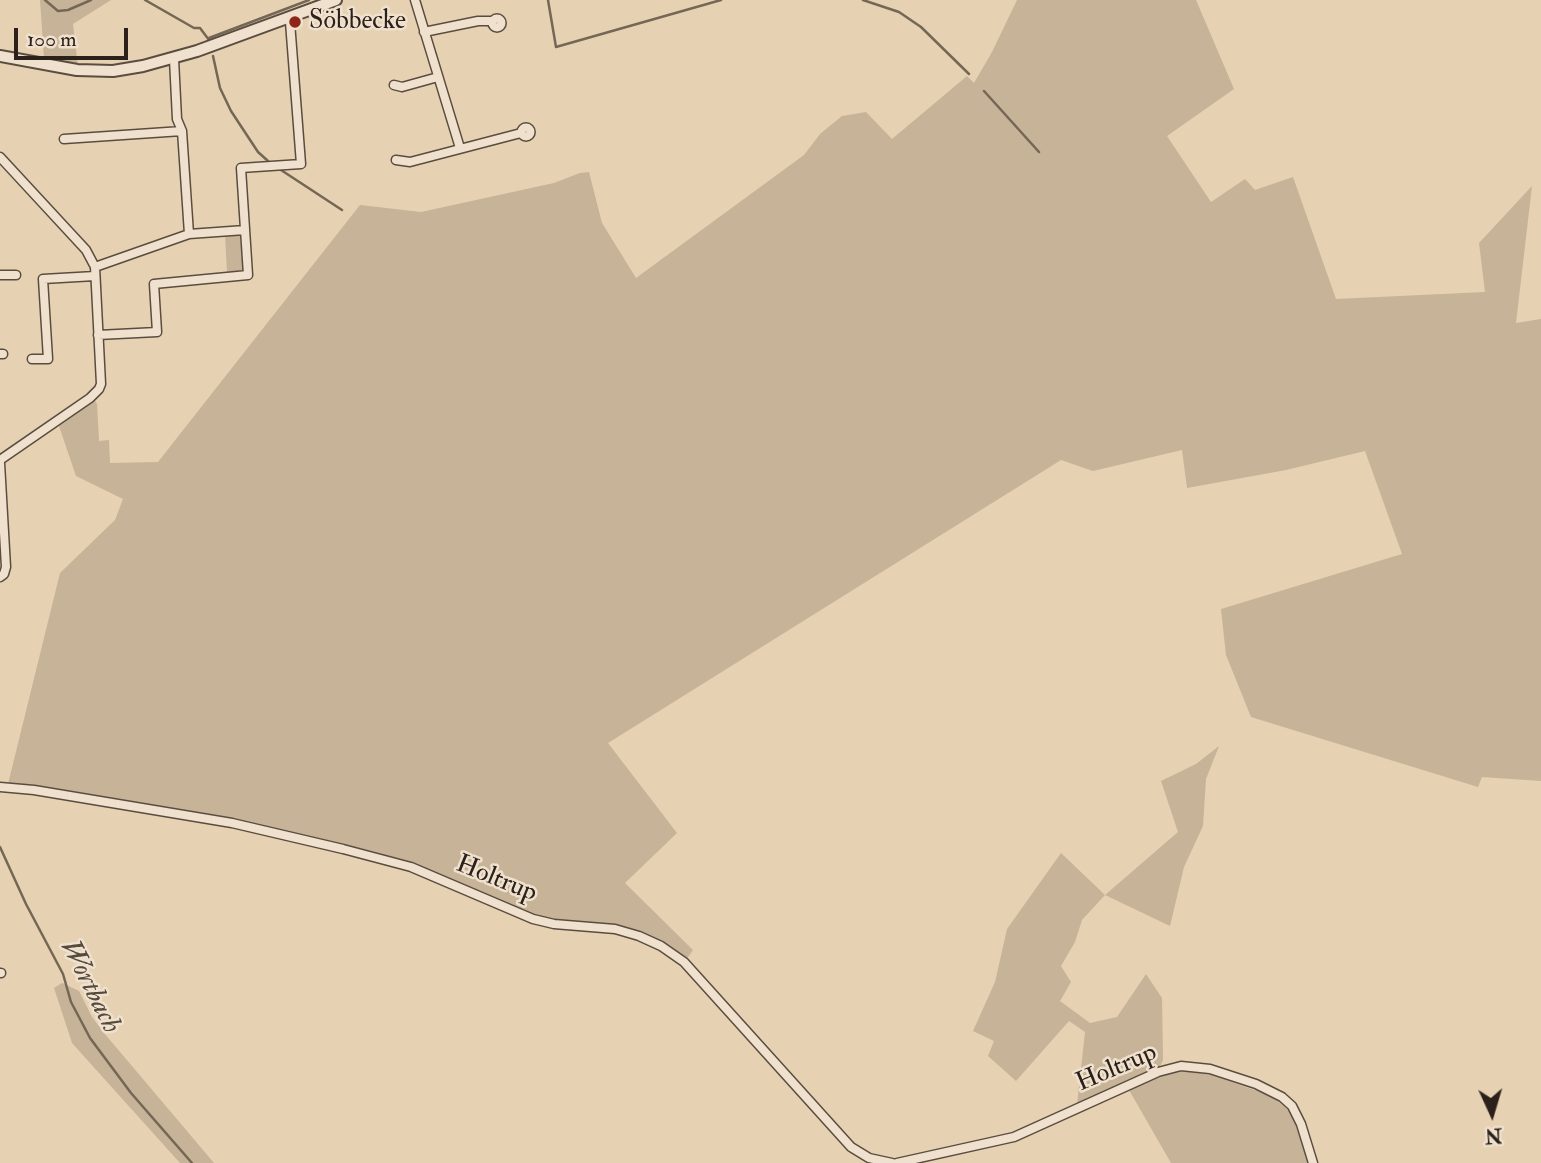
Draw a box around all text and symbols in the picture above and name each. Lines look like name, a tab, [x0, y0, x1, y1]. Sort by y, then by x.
place label: Söbbecke	[309, 6, 406, 38]
scale bar	[18, 14, 131, 58]
marker: Söbbecke	[287, 14, 303, 30]
text: 100 m	[27, 26, 77, 53]
street label: Holtrup	[451, 850, 541, 910]
water label: Wortbach	[51, 934, 127, 1040]
street label: Holtrup	[1072, 1038, 1162, 1100]
north arrow	[1457, 1079, 1527, 1149]
text: N	[1484, 1122, 1503, 1148]

